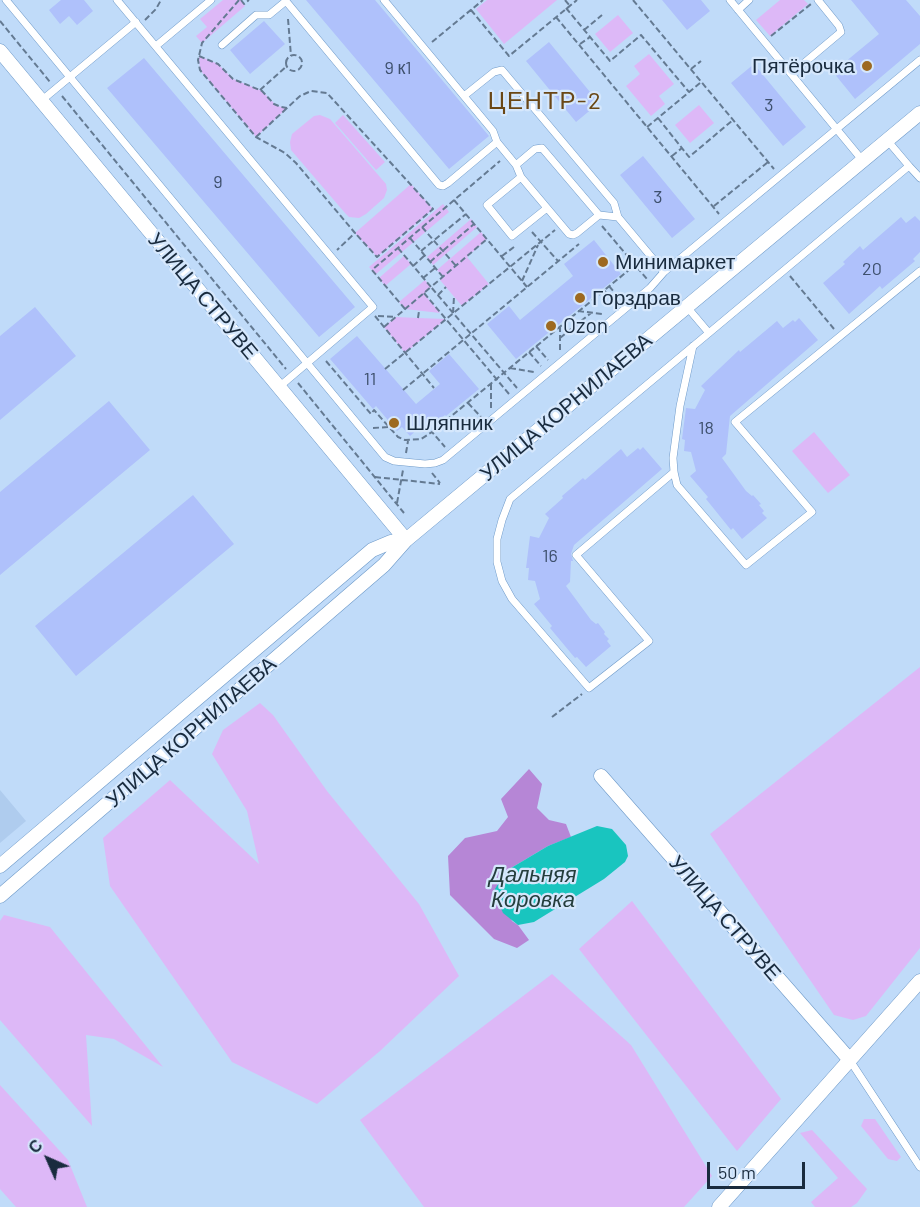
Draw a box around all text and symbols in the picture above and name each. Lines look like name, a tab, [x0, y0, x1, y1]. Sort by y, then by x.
place label: Пятёрочка	[752, 53, 855, 79]
house number: 9 к1	[384, 57, 412, 79]
marker: Пятёрочка	[860, 59, 874, 73]
district label: ЦЕНТР-2	[488, 87, 602, 115]
house number: 3	[764, 94, 774, 116]
house number: 9	[213, 171, 223, 193]
house number: 3	[653, 186, 663, 208]
street label: УЛИЦА СТРУВЕ	[143, 228, 263, 364]
place label: Минимаркет	[615, 249, 735, 275]
marker: Минимаркет	[596, 255, 610, 269]
house number: 20	[862, 258, 882, 280]
place label: Горздрав	[592, 285, 681, 311]
marker: Горздрав	[573, 291, 587, 305]
place label: Ozon	[563, 313, 608, 339]
marker: Ozon	[544, 319, 558, 333]
street label: УЛИЦА КОРНИЛАЕВА	[475, 328, 657, 486]
house number: 11	[364, 368, 376, 390]
place label: Шляпник	[406, 410, 493, 436]
marker: Шляпник	[387, 416, 401, 430]
house number: 18	[698, 417, 714, 439]
house number: 16	[542, 545, 558, 567]
street label: УЛИЦА КОРНИЛАЕВА	[101, 651, 281, 813]
street label: УЛИЦА СТРУВЕ	[664, 850, 786, 986]
water label: Дальняя Коровка	[489, 862, 577, 914]
north arrow	[18, 1129, 78, 1189]
text: С	[24, 1135, 46, 1157]
scale bar	[710, 1150, 808, 1188]
text: 50 m	[718, 1161, 756, 1183]

